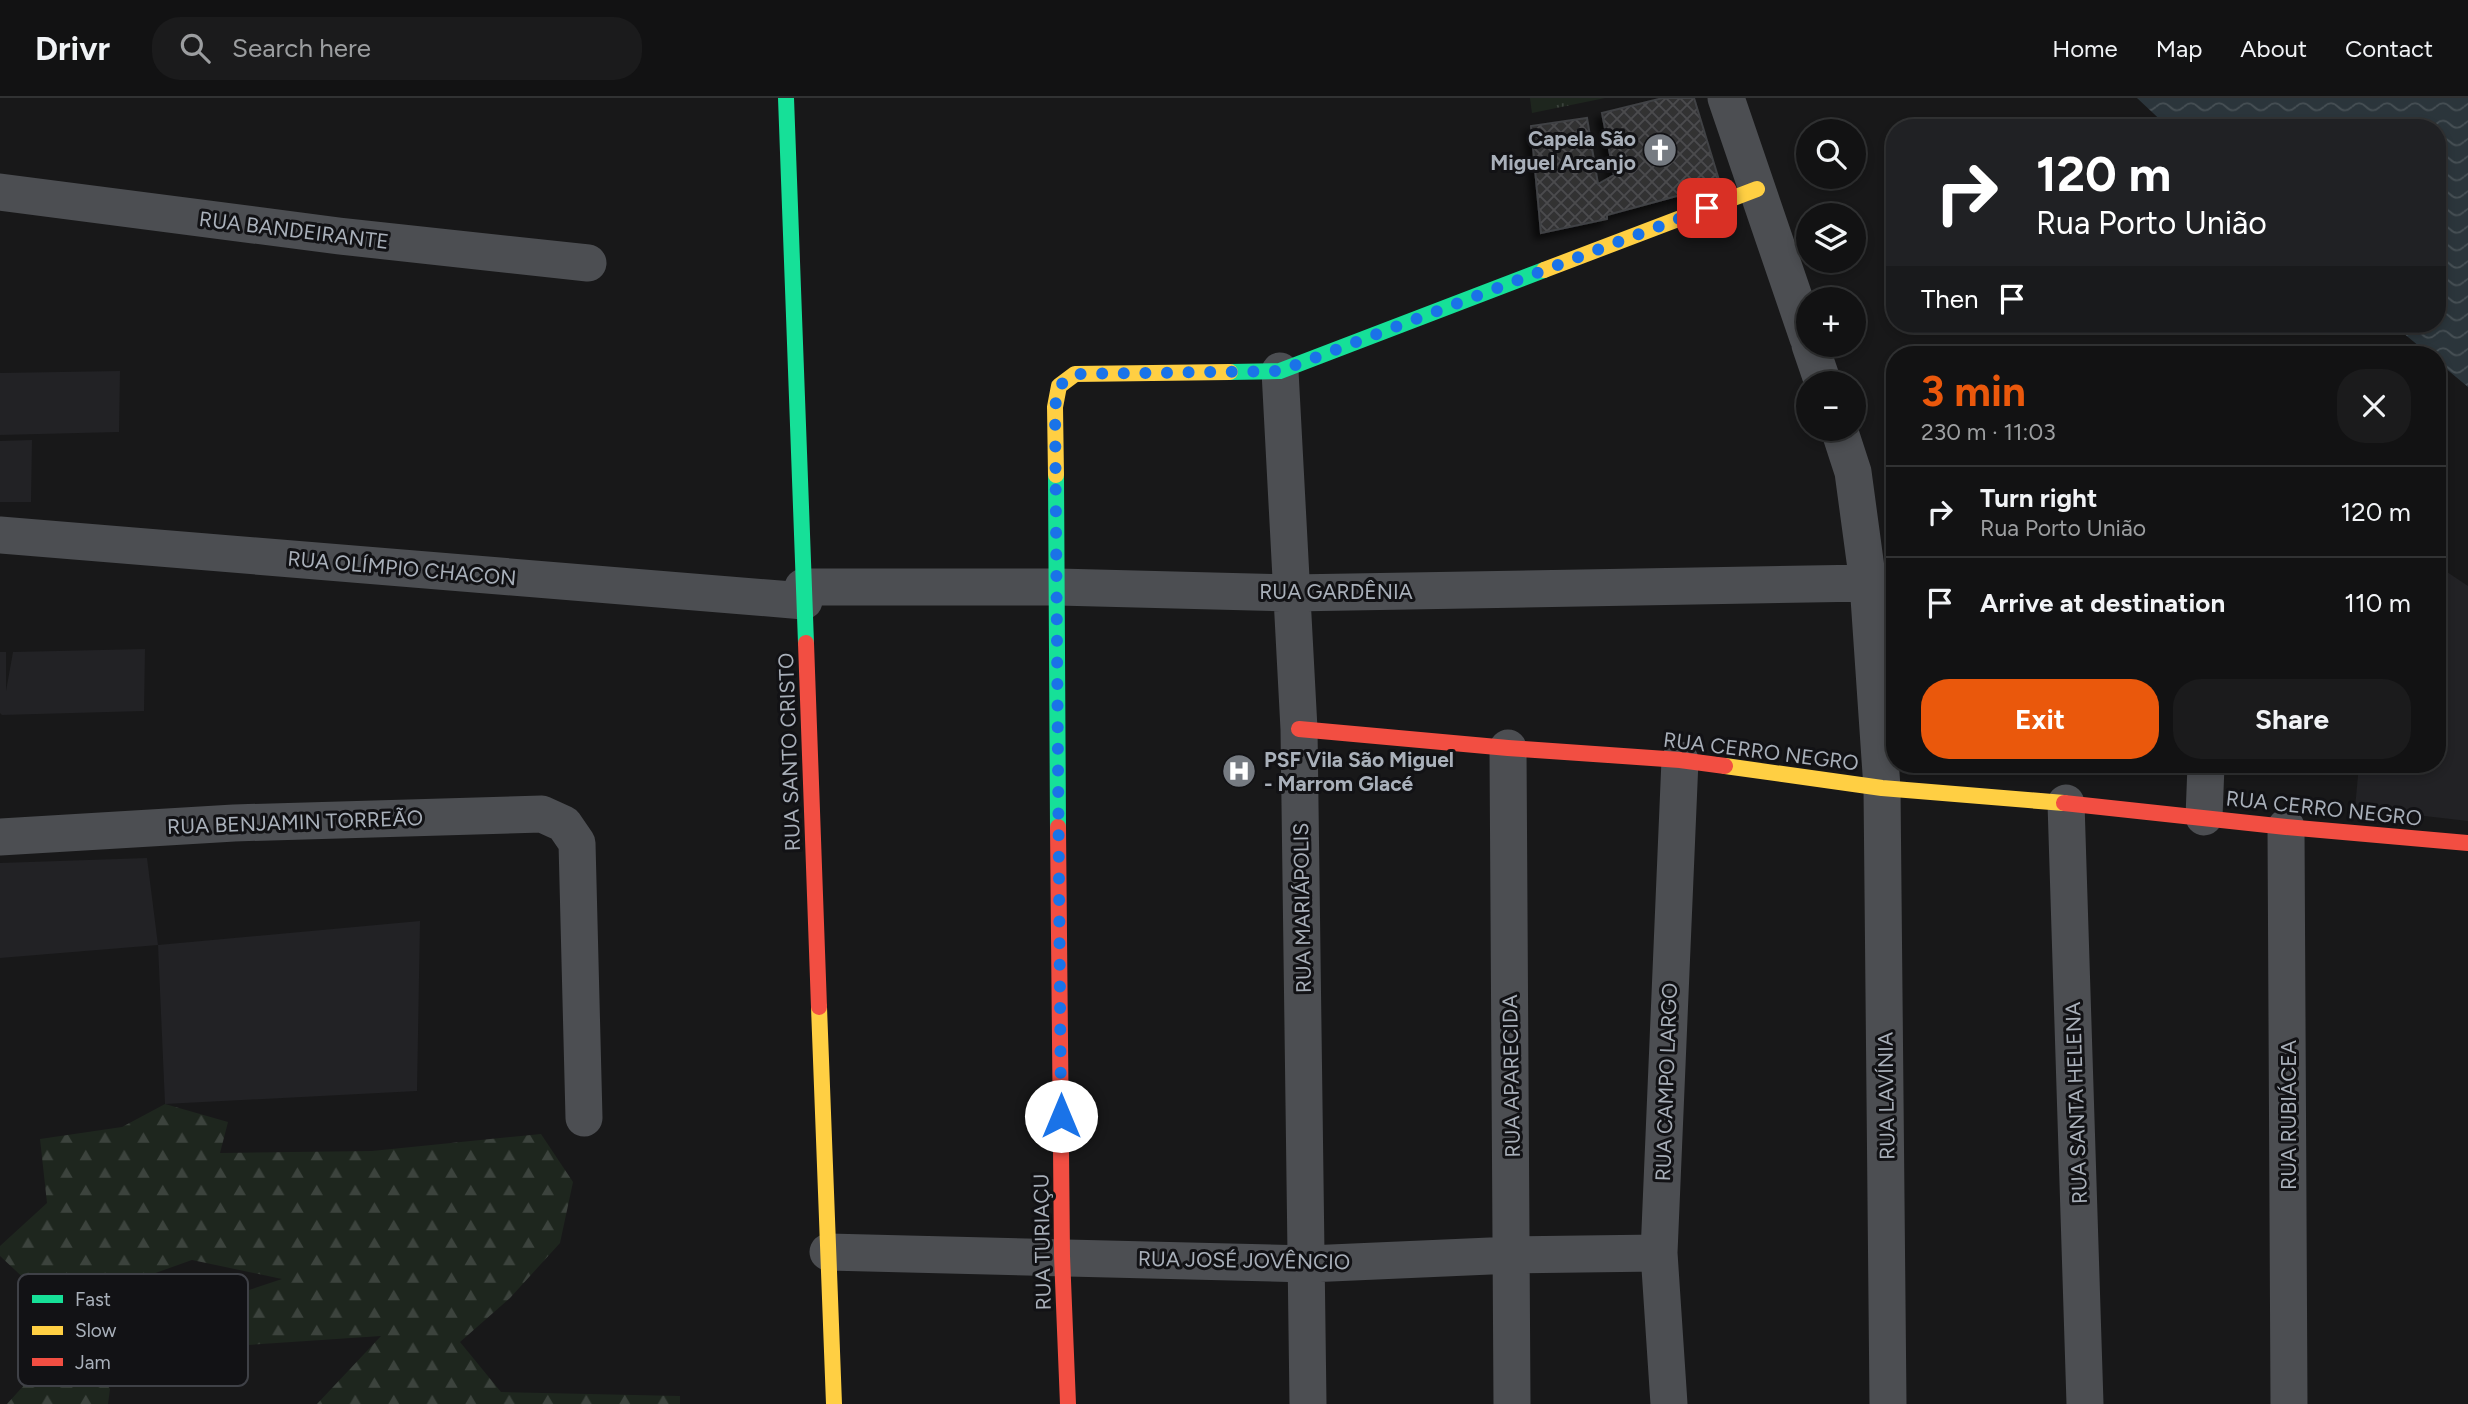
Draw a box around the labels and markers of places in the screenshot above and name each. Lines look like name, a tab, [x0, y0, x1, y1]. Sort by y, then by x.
place label: Capela São Miguel Arcanjo	[1490, 126, 1636, 175]
church icon: Capela São Miguel Arcanjo	[1641, 131, 1679, 169]
pin	[1677, 178, 1737, 238]
place label: PSF Vila São Miguel - Marrom Glacé	[1264, 747, 1454, 796]
hospital icon: PSF Vila São Miguel - Marrom Glacé	[1220, 752, 1258, 790]

